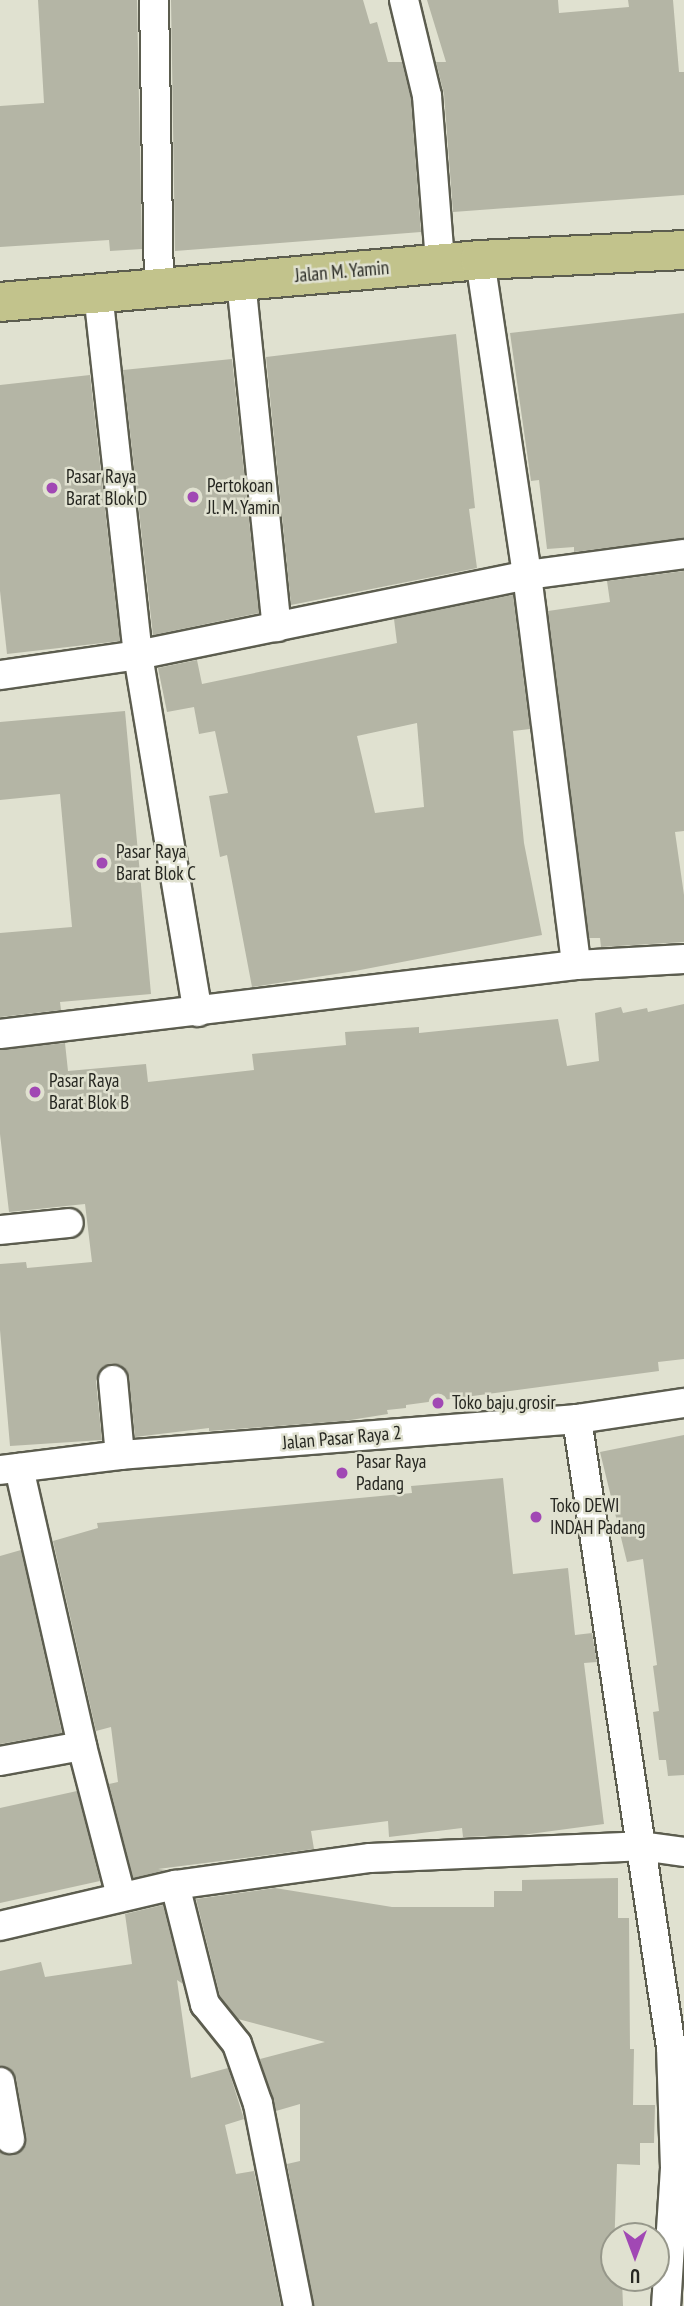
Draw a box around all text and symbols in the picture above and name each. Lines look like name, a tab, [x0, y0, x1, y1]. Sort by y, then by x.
street label: Jalan M. Yamin	[293, 256, 391, 288]
place label: Pasar Raya Barat Blok D	[66, 466, 148, 510]
place label: Pertokoan Jl. M. Yamin	[207, 475, 283, 519]
marker: Pasar Raya Barat Blok D	[44, 480, 60, 496]
marker: Pertokoan Jl. M. Yamin	[185, 489, 201, 505]
place label: Pasar Raya Barat Blok C	[116, 841, 196, 885]
marker: Pasar Raya Barat Blok C	[94, 855, 110, 871]
place label: Pasar Raya Barat Blok B	[49, 1070, 130, 1114]
marker: Pasar Raya Barat Blok B	[27, 1084, 43, 1100]
place label: Toko baju grosir	[452, 1392, 556, 1414]
marker: Toko baju grosir	[430, 1395, 446, 1411]
street label: Jalan Pasar Raya 2	[281, 1421, 403, 1455]
place label: Pasar Raya Padang	[356, 1451, 426, 1495]
marker: Pasar Raya Padang	[334, 1465, 350, 1481]
place label: Toko DEWI INDAH Padang	[550, 1495, 645, 1539]
marker: Toko DEWI INDAH Padang	[528, 1509, 544, 1525]
north arrow	[600, 2222, 670, 2292]
text: U	[630, 2264, 640, 2288]

